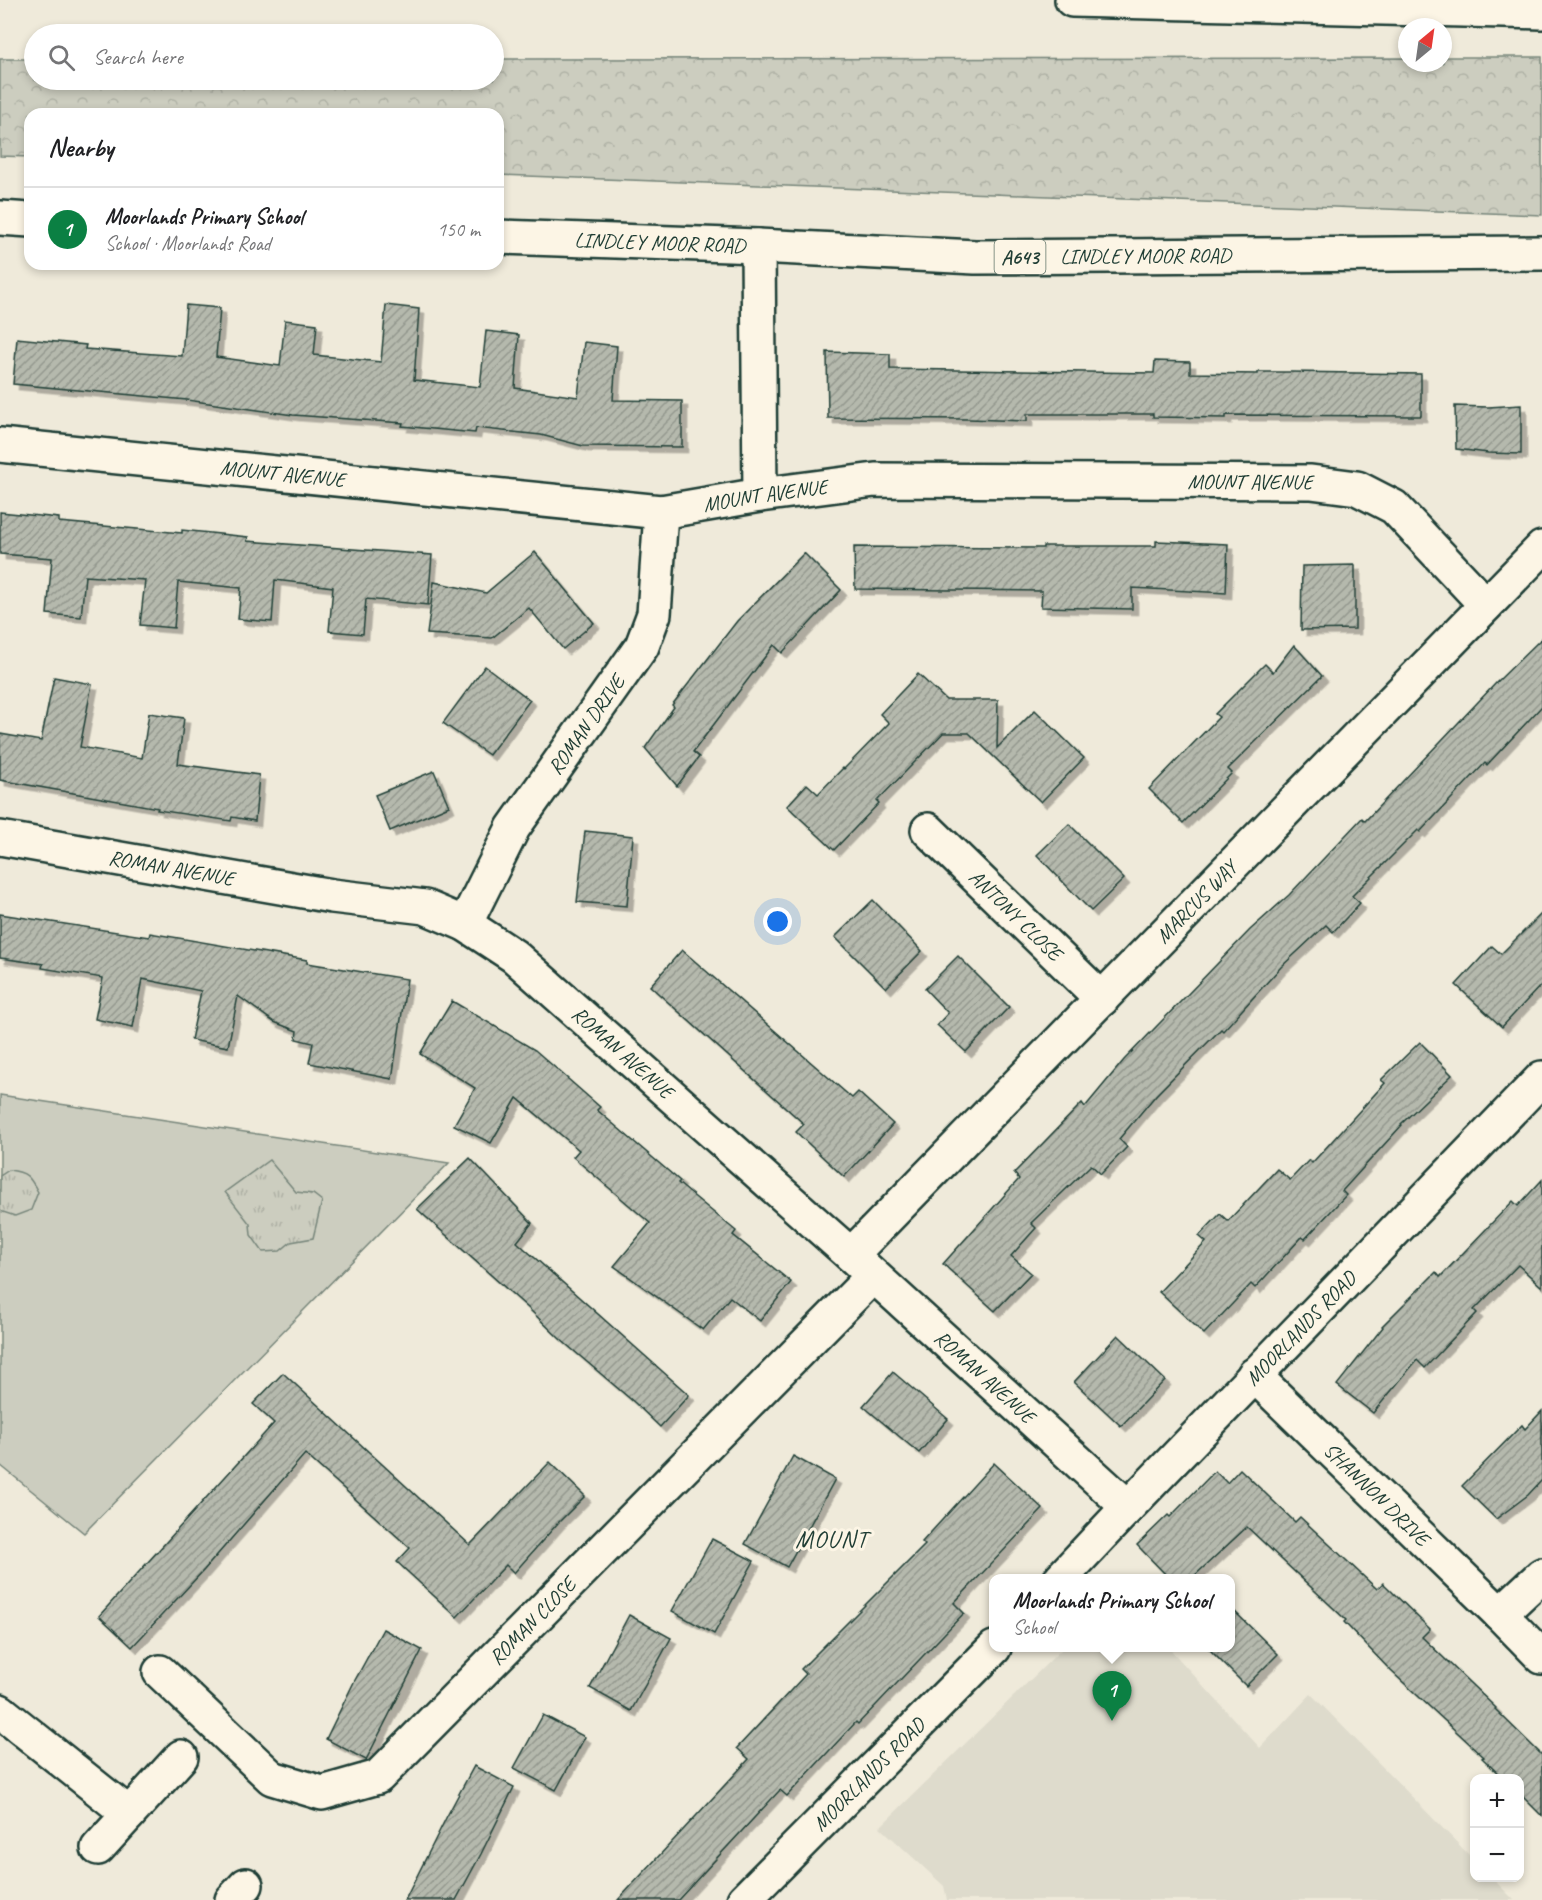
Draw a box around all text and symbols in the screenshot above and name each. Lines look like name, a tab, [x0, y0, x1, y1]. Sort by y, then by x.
north arrow	[1398, 18, 1452, 72]
search box	[24, 24, 504, 90]
icon: search	[45, 41, 78, 74]
text: Search here	[93, 43, 183, 71]
text: Nearby	[48, 131, 113, 164]
text: Moorlands Primary School	[105, 203, 303, 231]
text: 1	[63, 217, 72, 242]
text: 150 m	[437, 217, 480, 242]
street label: LINDLEY MOOR ROAD	[574, 227, 748, 259]
text: School · Moorlands Road	[105, 231, 271, 256]
road number: A643	[994, 240, 1046, 274]
street label: LINDLEY MOOR ROAD	[1060, 242, 1233, 269]
street label: MOUNT AVENUE	[219, 454, 349, 493]
street label: MOUNT AVENUE	[1187, 468, 1315, 495]
street label: MOUNT AVENUE	[701, 473, 831, 518]
street label: ROMAN DRIVE	[542, 667, 632, 780]
street label: ROMAN AVENUE	[107, 844, 239, 892]
street label: MARCUS WAY	[1150, 852, 1245, 949]
street label: ANTONY CLOSE	[963, 864, 1070, 968]
your location	[763, 907, 792, 936]
street label: ROMAN AVENUE	[567, 1001, 681, 1106]
street label: MOORLANDS ROAD	[1239, 1264, 1363, 1391]
street label: ROMAN AVENUE	[929, 1324, 1042, 1431]
street label: SHANNON DRIVE	[1318, 1437, 1437, 1553]
district label: MOUNT	[795, 1524, 872, 1554]
street label: ROMAN CLOSE	[483, 1570, 583, 1670]
popup	[989, 1574, 1235, 1652]
text: Moorlands Primary School	[1013, 1587, 1211, 1615]
text: School	[1013, 1615, 1056, 1640]
pin: 1	[1092, 1672, 1132, 1721]
street label: MOORLANDS ROAD	[807, 1711, 932, 1837]
map controls	[1470, 1774, 1524, 1882]
button: +	[1470, 1774, 1524, 1828]
button: −	[1470, 1828, 1524, 1882]

